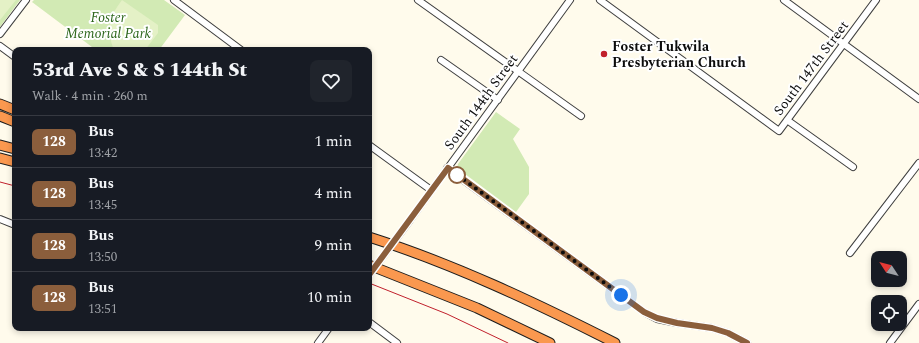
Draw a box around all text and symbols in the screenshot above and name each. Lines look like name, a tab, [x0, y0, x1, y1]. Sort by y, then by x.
park label: Foster Memorial Park	[65, 7, 152, 44]
street label: South 147th Street	[768, 16, 854, 120]
place label: Foster Tukwila Presbyterian Church	[612, 36, 746, 73]
marker: Foster Tukwila Presbyterian Church	[599, 49, 609, 59]
street label: South 144th Street	[439, 50, 523, 154]
text: 53rd Ave S & S 144th St	[32, 56, 247, 85]
button: heart	[310, 60, 352, 102]
text: Walk · 4 min · 260 m	[32, 86, 148, 106]
text: Bus	[88, 120, 114, 143]
text: 1 min	[314, 130, 352, 153]
text: 128	[42, 131, 66, 152]
text: 13:42	[88, 143, 117, 163]
unlabelled marker	[448, 166, 466, 184]
text: Bus	[88, 172, 114, 195]
text: 4 min	[314, 182, 352, 205]
text: 128	[42, 183, 66, 204]
text: 13:45	[88, 195, 117, 215]
text: Bus	[88, 224, 114, 247]
text: 9 min	[314, 234, 352, 257]
text: 128	[42, 235, 66, 256]
text: 13:50	[88, 247, 117, 267]
north arrow	[871, 251, 907, 287]
map controls	[871, 251, 907, 331]
text: Bus	[88, 276, 114, 299]
your location	[611, 285, 631, 305]
text: 10 min	[307, 286, 352, 309]
text: 128	[42, 287, 66, 308]
button: locate	[871, 295, 907, 331]
text: 13:51	[88, 299, 117, 319]

